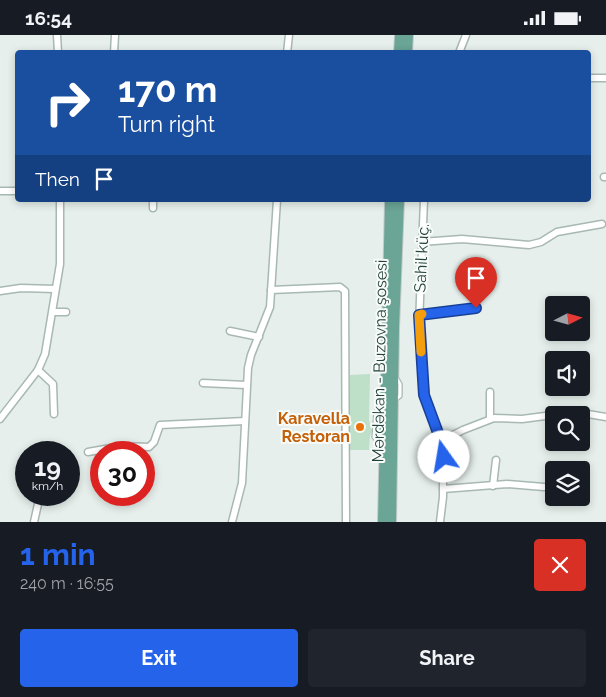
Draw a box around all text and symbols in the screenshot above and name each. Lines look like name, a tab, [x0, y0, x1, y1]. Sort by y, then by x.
text: 16:54	[25, 7, 72, 29]
text: 170 m	[118, 69, 217, 110]
icon: right	[35, 70, 100, 135]
text: Turn right	[118, 111, 215, 137]
icon: arrive	[90, 165, 118, 193]
text: Then	[35, 168, 80, 190]
street label: Sahil küç.	[410, 223, 433, 293]
pin	[455, 257, 497, 308]
street label: Mərdəkan - Buzovna şosesi	[368, 259, 391, 463]
icon: arrive	[462, 264, 490, 292]
north arrow	[545, 296, 590, 341]
map controls	[545, 296, 590, 506]
button: sound	[545, 351, 590, 396]
button: search	[545, 406, 590, 451]
place label: Karavella Restoran	[278, 409, 350, 446]
marker: Karavella Restoran	[354, 421, 366, 433]
position arrow	[417, 430, 469, 482]
speed limit sign: 30	[90, 441, 155, 506]
text: 19	[34, 452, 61, 482]
button: layers	[545, 461, 590, 506]
text: km/h	[32, 479, 63, 493]
text: 1 min	[20, 537, 96, 572]
button: close	[534, 539, 586, 591]
text: 240 m · 16:55	[20, 574, 114, 593]
button: Exit	[20, 629, 298, 687]
button: Share	[308, 629, 586, 687]

